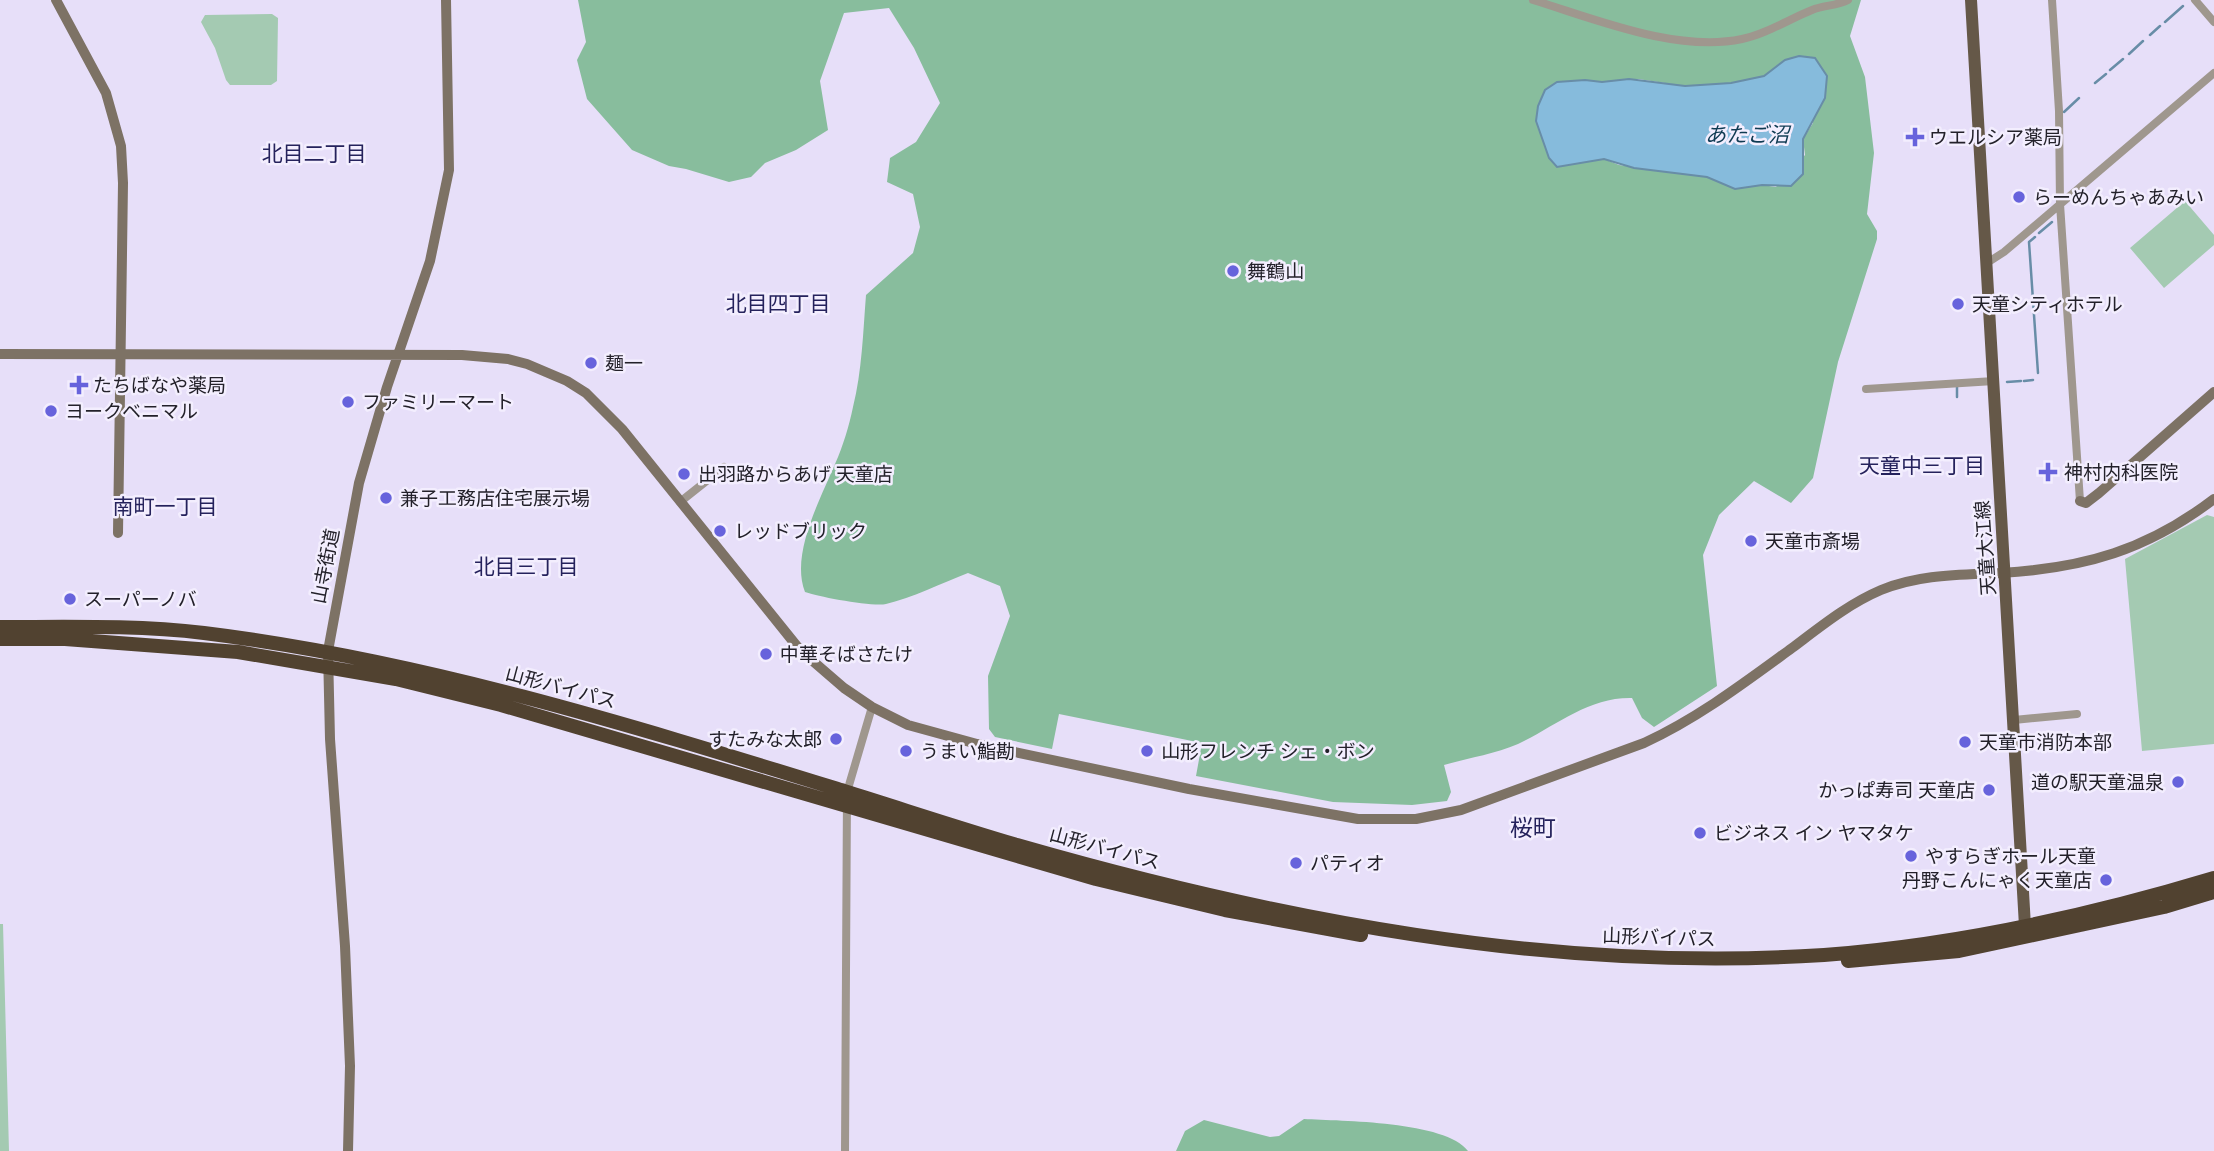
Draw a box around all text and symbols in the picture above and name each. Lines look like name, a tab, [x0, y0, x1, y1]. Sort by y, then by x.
water label: あたご沼	[1705, 122, 1792, 147]
place label: ウエルシア薬局	[1929, 126, 2062, 148]
marker: ウエルシア薬局	[1907, 129, 1923, 145]
district label: 北目二丁目	[262, 141, 367, 166]
place label: らーめんちゃあみい	[2033, 186, 2204, 208]
marker: らーめんちゃあみい	[2011, 189, 2027, 205]
place label: 舞鶴山	[1247, 260, 1304, 282]
marker: 舞鶴山	[1225, 263, 1241, 279]
district label: 北目四丁目	[726, 291, 831, 316]
place label: 天童シティホテル	[1972, 293, 2123, 315]
marker: 天童シティホテル	[1950, 296, 1966, 312]
place label: 麺一	[605, 352, 643, 374]
marker: 麺一	[583, 355, 599, 371]
place label: たちばなや薬局	[93, 374, 226, 396]
marker: たちばなや薬局	[71, 377, 87, 393]
place label: ファミリーマート	[362, 391, 514, 413]
marker: ファミリーマート	[340, 394, 356, 410]
place label: ヨークベニマル	[65, 400, 198, 422]
marker: ヨークベニマル	[43, 403, 59, 419]
district label: 天童中三丁目	[1859, 453, 1985, 478]
place label: 神村内科医院	[2064, 461, 2178, 483]
marker: 神村内科医院	[2038, 462, 2058, 482]
place label: 出羽路からあげ 天童店	[698, 463, 893, 485]
marker: 出羽路からあげ 天童店	[676, 466, 692, 482]
place label: 兼子工務店住宅展示場	[400, 487, 590, 509]
marker: 兼子工務店住宅展示場	[378, 490, 394, 506]
district label: 南町一丁目	[113, 494, 218, 519]
street label: 天童大江線	[1971, 500, 1999, 596]
place label: レッドブリック	[734, 520, 867, 542]
marker: レッドブリック	[712, 523, 728, 539]
street label: 山寺街道	[307, 527, 343, 605]
place label: 天童市斎場	[1765, 530, 1860, 552]
marker: 天童市斎場	[1743, 533, 1759, 549]
district label: 北目三丁目	[474, 554, 579, 579]
place label: スーパーノバ	[84, 588, 197, 610]
marker: スーパーノバ	[62, 591, 78, 607]
place label: 中華そばさたけ	[780, 643, 913, 665]
marker: 中華そばさたけ	[758, 646, 774, 662]
street label: 山形バイパス	[503, 662, 619, 712]
place label: すたみな太郎	[708, 728, 822, 750]
marker: すたみな太郎	[828, 731, 844, 747]
place label: 天童市消防本部	[1979, 731, 2112, 753]
marker: 天童市消防本部	[1957, 734, 1973, 750]
place label: うまい鮨勘	[920, 740, 1015, 762]
place label: 山形フレンチ シェ・ボン	[1161, 740, 1375, 762]
marker: うまい鮨勘	[898, 743, 914, 759]
marker: 山形フレンチ シェ・ボン	[1139, 743, 1155, 759]
place label: 道の駅天童温泉	[2031, 771, 2164, 793]
marker: 道の駅天童温泉	[2170, 774, 2186, 790]
place label: かっぱ寿司 天童店	[1818, 779, 1975, 801]
marker: かっぱ寿司 天童店	[1981, 782, 1997, 798]
district label: 桜町	[1510, 814, 1556, 841]
place label: ビジネス イン ヤマタケ	[1714, 822, 1914, 844]
street label: 山形バイパス	[1047, 823, 1163, 873]
marker: ビジネス イン ヤマタケ	[1692, 825, 1708, 841]
place label: やすらぎホール天童	[1925, 845, 2096, 867]
marker: やすらぎホール天童	[1903, 848, 1919, 864]
place label: パティオ	[1310, 852, 1385, 874]
marker: パティオ	[1288, 855, 1304, 871]
place label: 丹野こんにゃく天童店	[1902, 869, 2092, 891]
marker: 丹野こんにゃく天童店	[2098, 872, 2114, 888]
street label: 山形バイパス	[1602, 924, 1716, 950]

